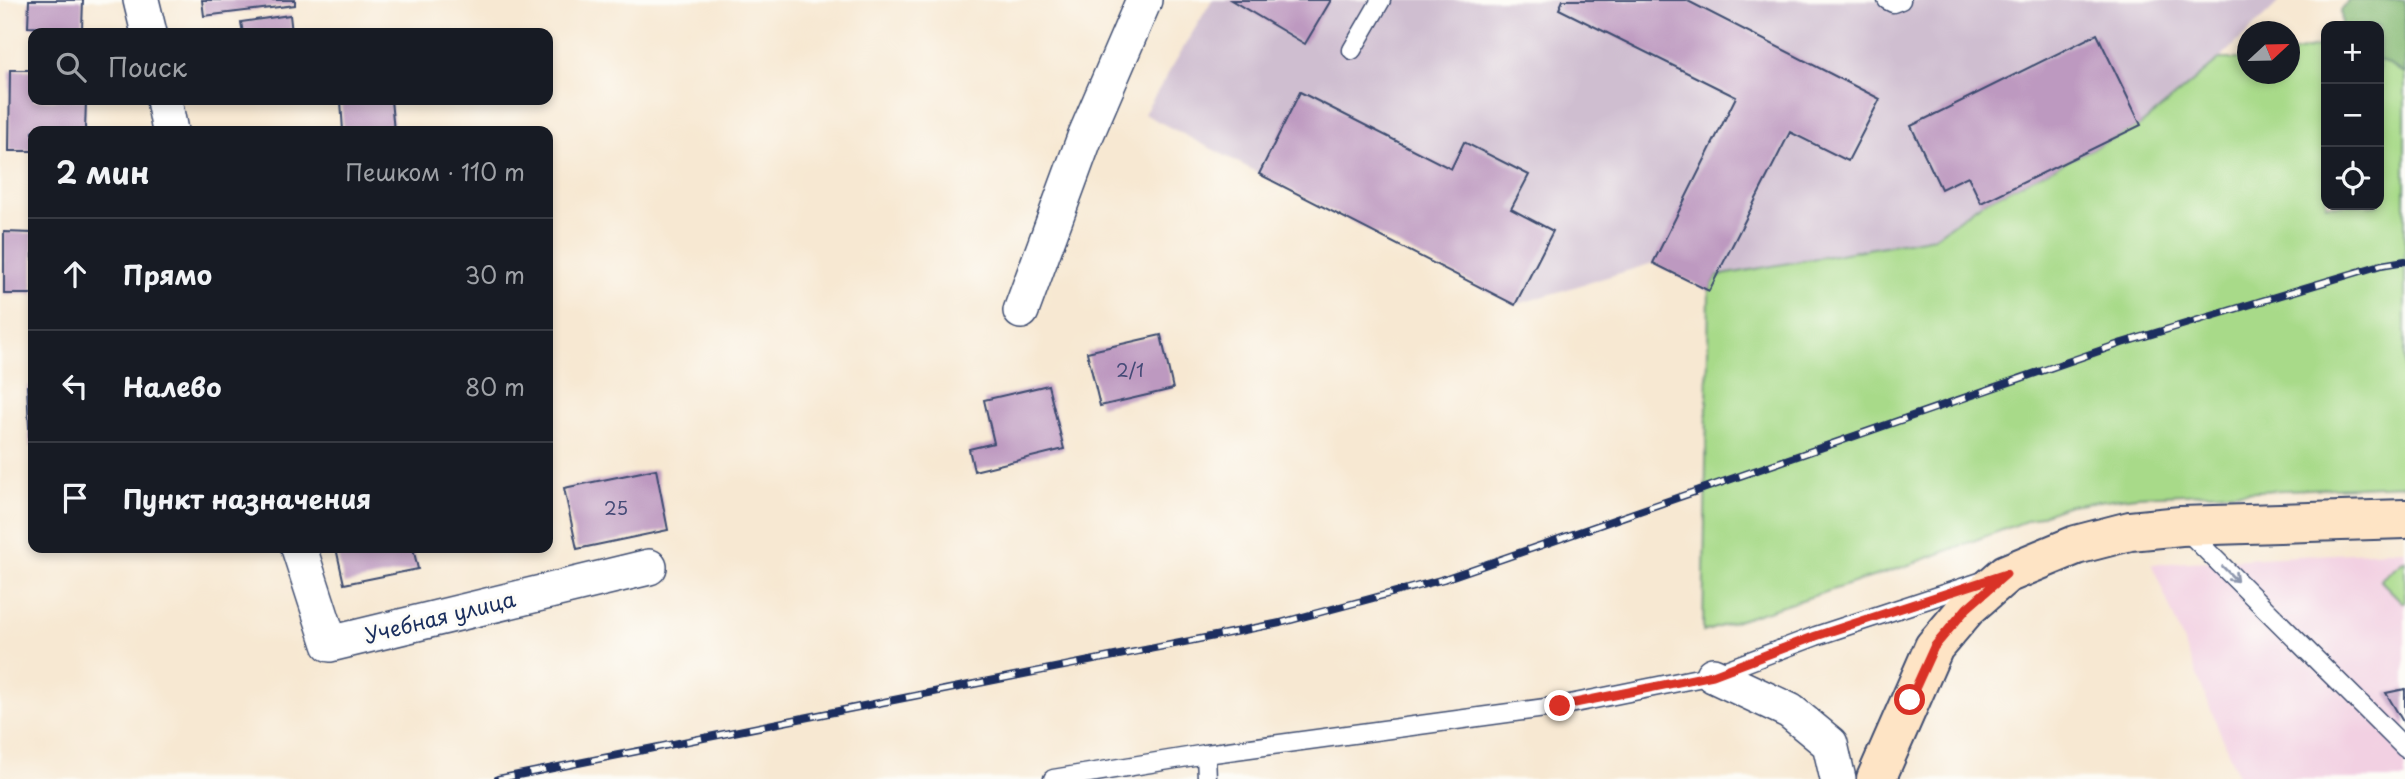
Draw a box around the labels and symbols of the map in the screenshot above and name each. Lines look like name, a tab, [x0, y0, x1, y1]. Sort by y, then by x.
north arrow	[2237, 21, 2300, 84]
house number: 2/1	[1116, 356, 1144, 383]
house number: 25	[604, 494, 628, 521]
one-way arrow	[2221, 565, 2238, 582]
street label: Учебная улица	[361, 582, 519, 650]
route start	[1894, 684, 1925, 715]
route end	[1544, 690, 1575, 721]

